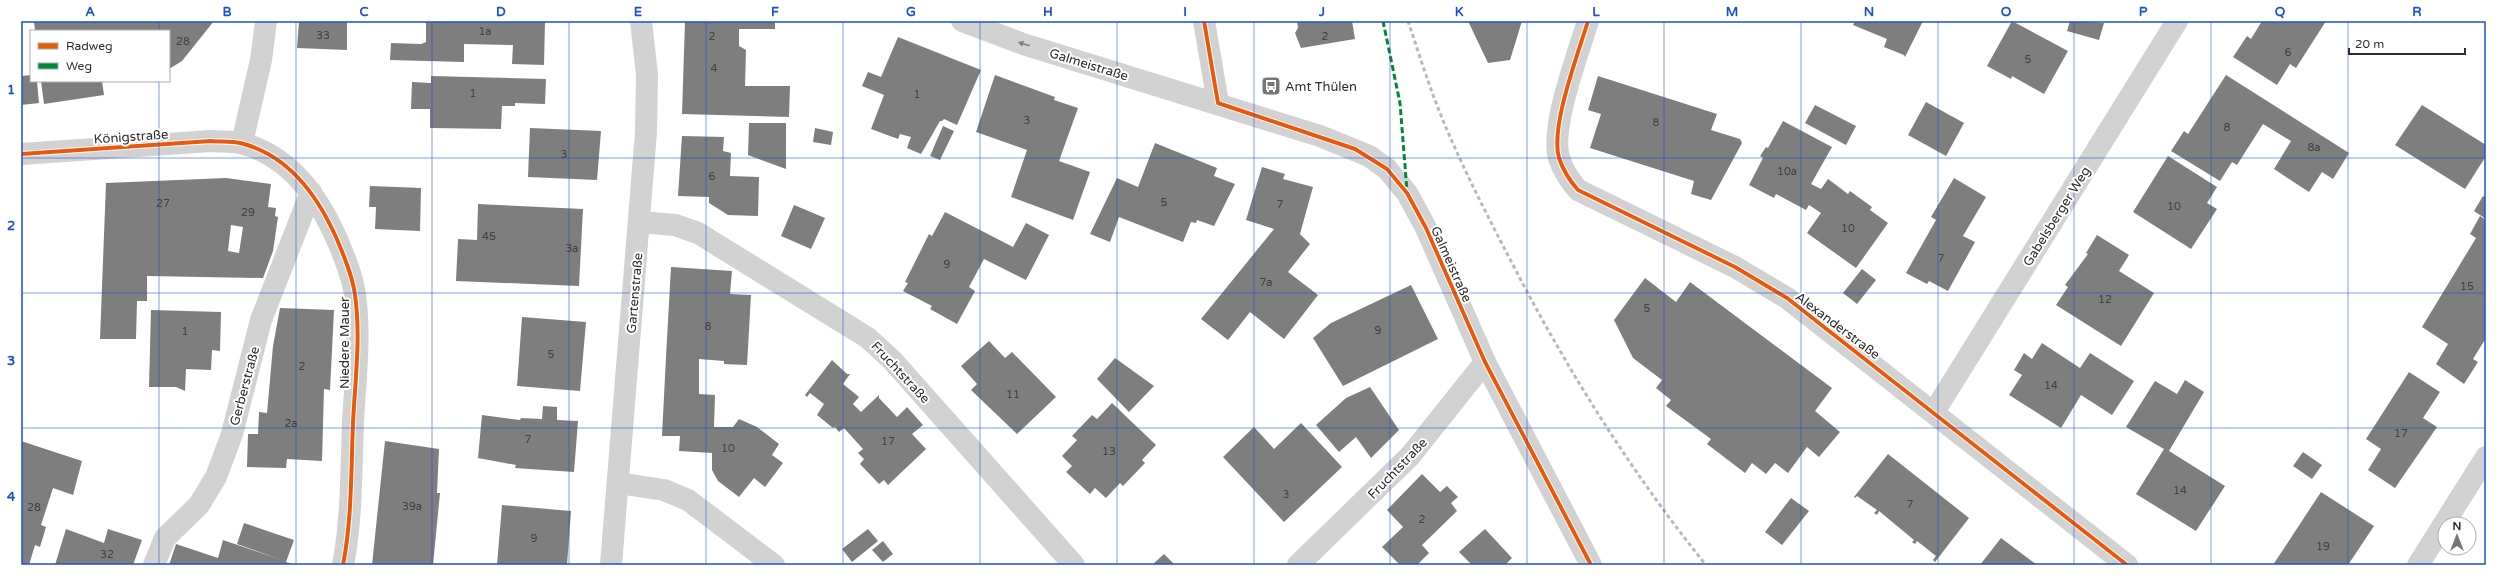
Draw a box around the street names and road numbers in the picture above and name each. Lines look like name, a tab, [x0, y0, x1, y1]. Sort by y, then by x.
street label: Galmeistraße	[1047, 45, 1130, 85]
street label: Königstraße	[93, 126, 169, 148]
street label: Gabelsberger Weg	[2020, 164, 2094, 269]
street label: Galmeistraße	[1427, 224, 1475, 305]
street label: Gartenstraße	[623, 252, 646, 334]
street label: Alexanderstraße	[1792, 289, 1883, 363]
street label: Niedere Mauer	[337, 297, 353, 389]
street label: Fruchtstraße	[868, 338, 933, 407]
street label: Gerberstraße	[227, 345, 263, 428]
street label: Fruchtstraße	[1365, 435, 1431, 503]

